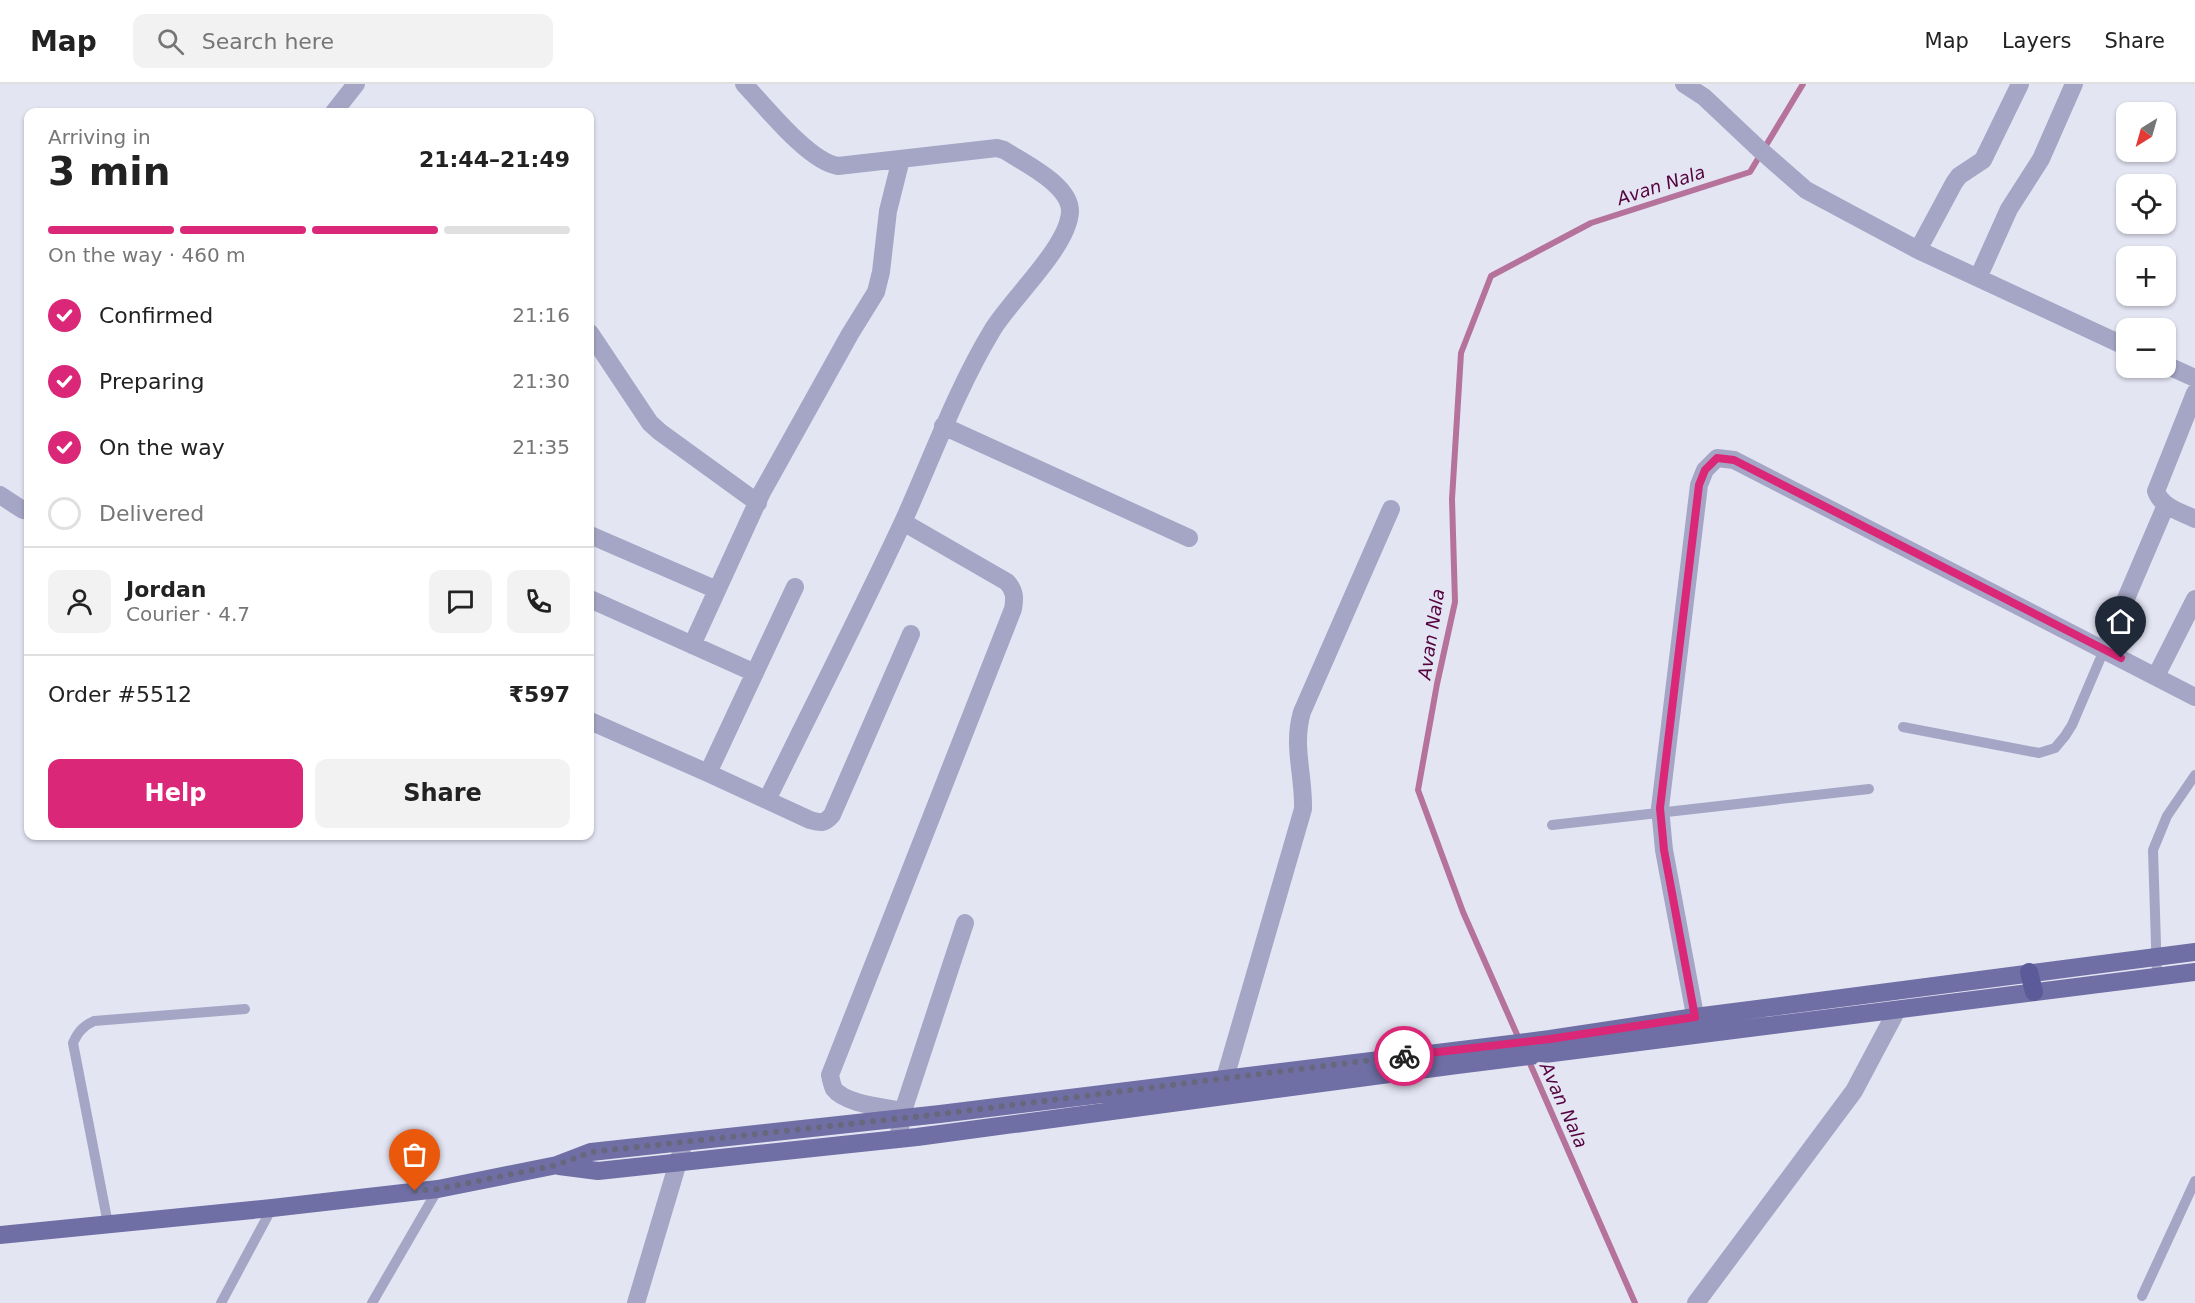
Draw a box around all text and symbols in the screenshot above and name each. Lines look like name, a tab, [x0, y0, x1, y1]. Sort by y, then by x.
search box	[133, 14, 553, 68]
text: Map	[30, 25, 97, 58]
icon: search	[154, 25, 187, 58]
text: Search here	[202, 29, 334, 54]
text: Map	[1925, 29, 1969, 53]
text: Layers	[2002, 29, 2071, 53]
text: Share	[2104, 29, 2165, 53]
north arrow	[2116, 102, 2176, 162]
map controls	[2116, 102, 2176, 378]
text: Arriving in	[48, 125, 151, 149]
text: 21:44–21:49	[419, 147, 570, 172]
text: 3 min	[48, 149, 170, 194]
water label: Avan Nala	[1613, 161, 1708, 209]
button: locate	[2116, 174, 2176, 234]
text: On the way · 460 m	[48, 243, 246, 267]
button: +	[2116, 246, 2176, 306]
icon: check	[48, 299, 81, 332]
text: Confirmed	[99, 303, 213, 328]
text: 21:16	[512, 303, 570, 327]
button: −	[2116, 318, 2176, 378]
icon: check	[48, 365, 81, 398]
text: Preparing	[99, 369, 205, 394]
text: 21:30	[512, 369, 570, 393]
icon: check	[48, 431, 81, 464]
text: On the way	[99, 435, 225, 460]
text: 21:35	[512, 435, 570, 459]
text: Delivered	[99, 501, 204, 526]
button: person	[48, 570, 111, 633]
button: chat	[429, 570, 492, 633]
button: phone	[507, 570, 570, 633]
text: Jordan	[126, 577, 206, 602]
water label: Avan Nala	[1413, 587, 1449, 682]
pin	[2095, 596, 2146, 658]
text: Courier · 4.7	[126, 602, 250, 626]
icon: home	[2104, 605, 2137, 638]
text: Order #5512	[48, 682, 192, 707]
text: ₹597	[509, 682, 570, 707]
button: Help	[48, 759, 303, 828]
button: Share	[315, 759, 570, 828]
courier	[1374, 1026, 1434, 1086]
icon: bike	[1388, 1040, 1421, 1073]
water label: Avan Nala	[1535, 1058, 1592, 1151]
pin	[389, 1129, 440, 1191]
icon: bag	[398, 1138, 431, 1171]

